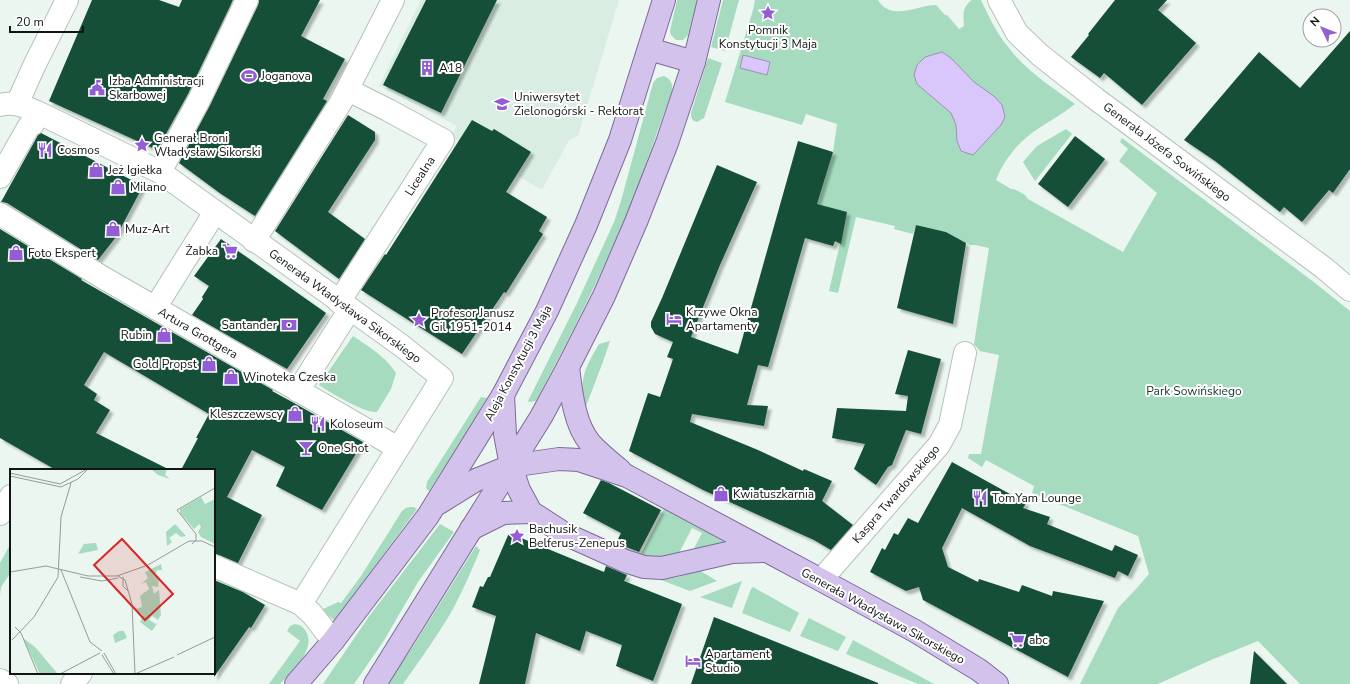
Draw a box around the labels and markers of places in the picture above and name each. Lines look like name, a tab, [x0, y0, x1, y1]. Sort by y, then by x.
place icon: Pomnik Konstytucji 3 Maja	[759, 4, 777, 22]
place label: Pomnik Konstytucji 3 Maja	[719, 22, 817, 52]
building icon: A18	[418, 59, 436, 77]
place label: A18	[439, 60, 462, 76]
sports icon: Joganova	[240, 67, 258, 85]
place label: Joganova	[260, 68, 311, 84]
place label: Izba Administracji Skarbowej	[109, 73, 204, 103]
public building icon: Izba Administracji Skarbowej	[88, 79, 106, 97]
place label: Uniwersytet Zielonogórski - Rektorat	[514, 89, 644, 119]
school or university icon: Uniwersytet Zielonogórski - Rektorat	[493, 95, 511, 113]
place label: Generał Broni Władysław Sikorski	[154, 130, 260, 160]
place icon: Generał Broni Władysław Sikorski	[133, 136, 151, 154]
restaurant icon: Cosmos	[36, 141, 54, 159]
place label: Cosmos	[57, 142, 100, 158]
shop icon: Jeż Igiełka	[87, 161, 105, 179]
place label: Jeż Igiełka	[107, 162, 162, 178]
shop icon: Milano	[109, 178, 127, 196]
place label: Milano	[130, 179, 167, 195]
shop icon: Muz-Art	[104, 220, 122, 238]
place label: Muz-Art	[125, 221, 170, 237]
supermarket icon: Żabka	[221, 242, 239, 260]
place label: Żabka	[185, 243, 218, 259]
shop icon: Foto Ekspert	[7, 244, 25, 262]
place label: Foto Ekspert	[28, 245, 97, 261]
place label: Krzywe Okna Apartamenty	[686, 304, 758, 334]
place label: Profesor Janusz Gil 1951-2014	[431, 305, 515, 335]
hotel icon: Krzywe Okna Apartamenty	[665, 310, 683, 328]
place icon: Profesor Janusz Gil 1951-2014	[410, 311, 428, 329]
bank icon: Santander	[280, 316, 298, 334]
place label: Santander	[221, 317, 278, 333]
shop icon: Rubin	[155, 326, 173, 344]
place label: Rubin	[121, 327, 152, 343]
shop icon: Gold Propst	[200, 355, 218, 373]
place label: Gold Propst	[133, 356, 198, 372]
shop icon: Winoteka Czeska	[222, 368, 240, 386]
place label: Winoteka Czeska	[243, 369, 336, 385]
shop icon: Kleszczewscy	[286, 405, 304, 423]
place label: Kleszczewscy	[210, 406, 284, 422]
restaurant icon: Koloseum	[309, 415, 327, 433]
place label: Koloseum	[330, 416, 383, 432]
bar icon: One Shot	[297, 439, 315, 457]
place label: One Shot	[318, 440, 369, 456]
shop icon: Kwiatuszkarnia	[712, 485, 730, 503]
place label: Kwiatuszkarnia	[733, 486, 814, 502]
restaurant icon: TomYam Lounge	[971, 489, 989, 507]
place label: TomYam Lounge	[992, 490, 1081, 506]
place label: Bachusik Belferus-Zenepus	[529, 521, 625, 551]
place icon: Bachusik Belferus-Zenepus	[508, 527, 526, 545]
supermarket icon: abc	[1008, 631, 1026, 649]
place label: abc	[1029, 632, 1048, 648]
place label: Apartament Studio	[705, 646, 771, 676]
hotel icon: Apartament Studio	[684, 652, 702, 670]

